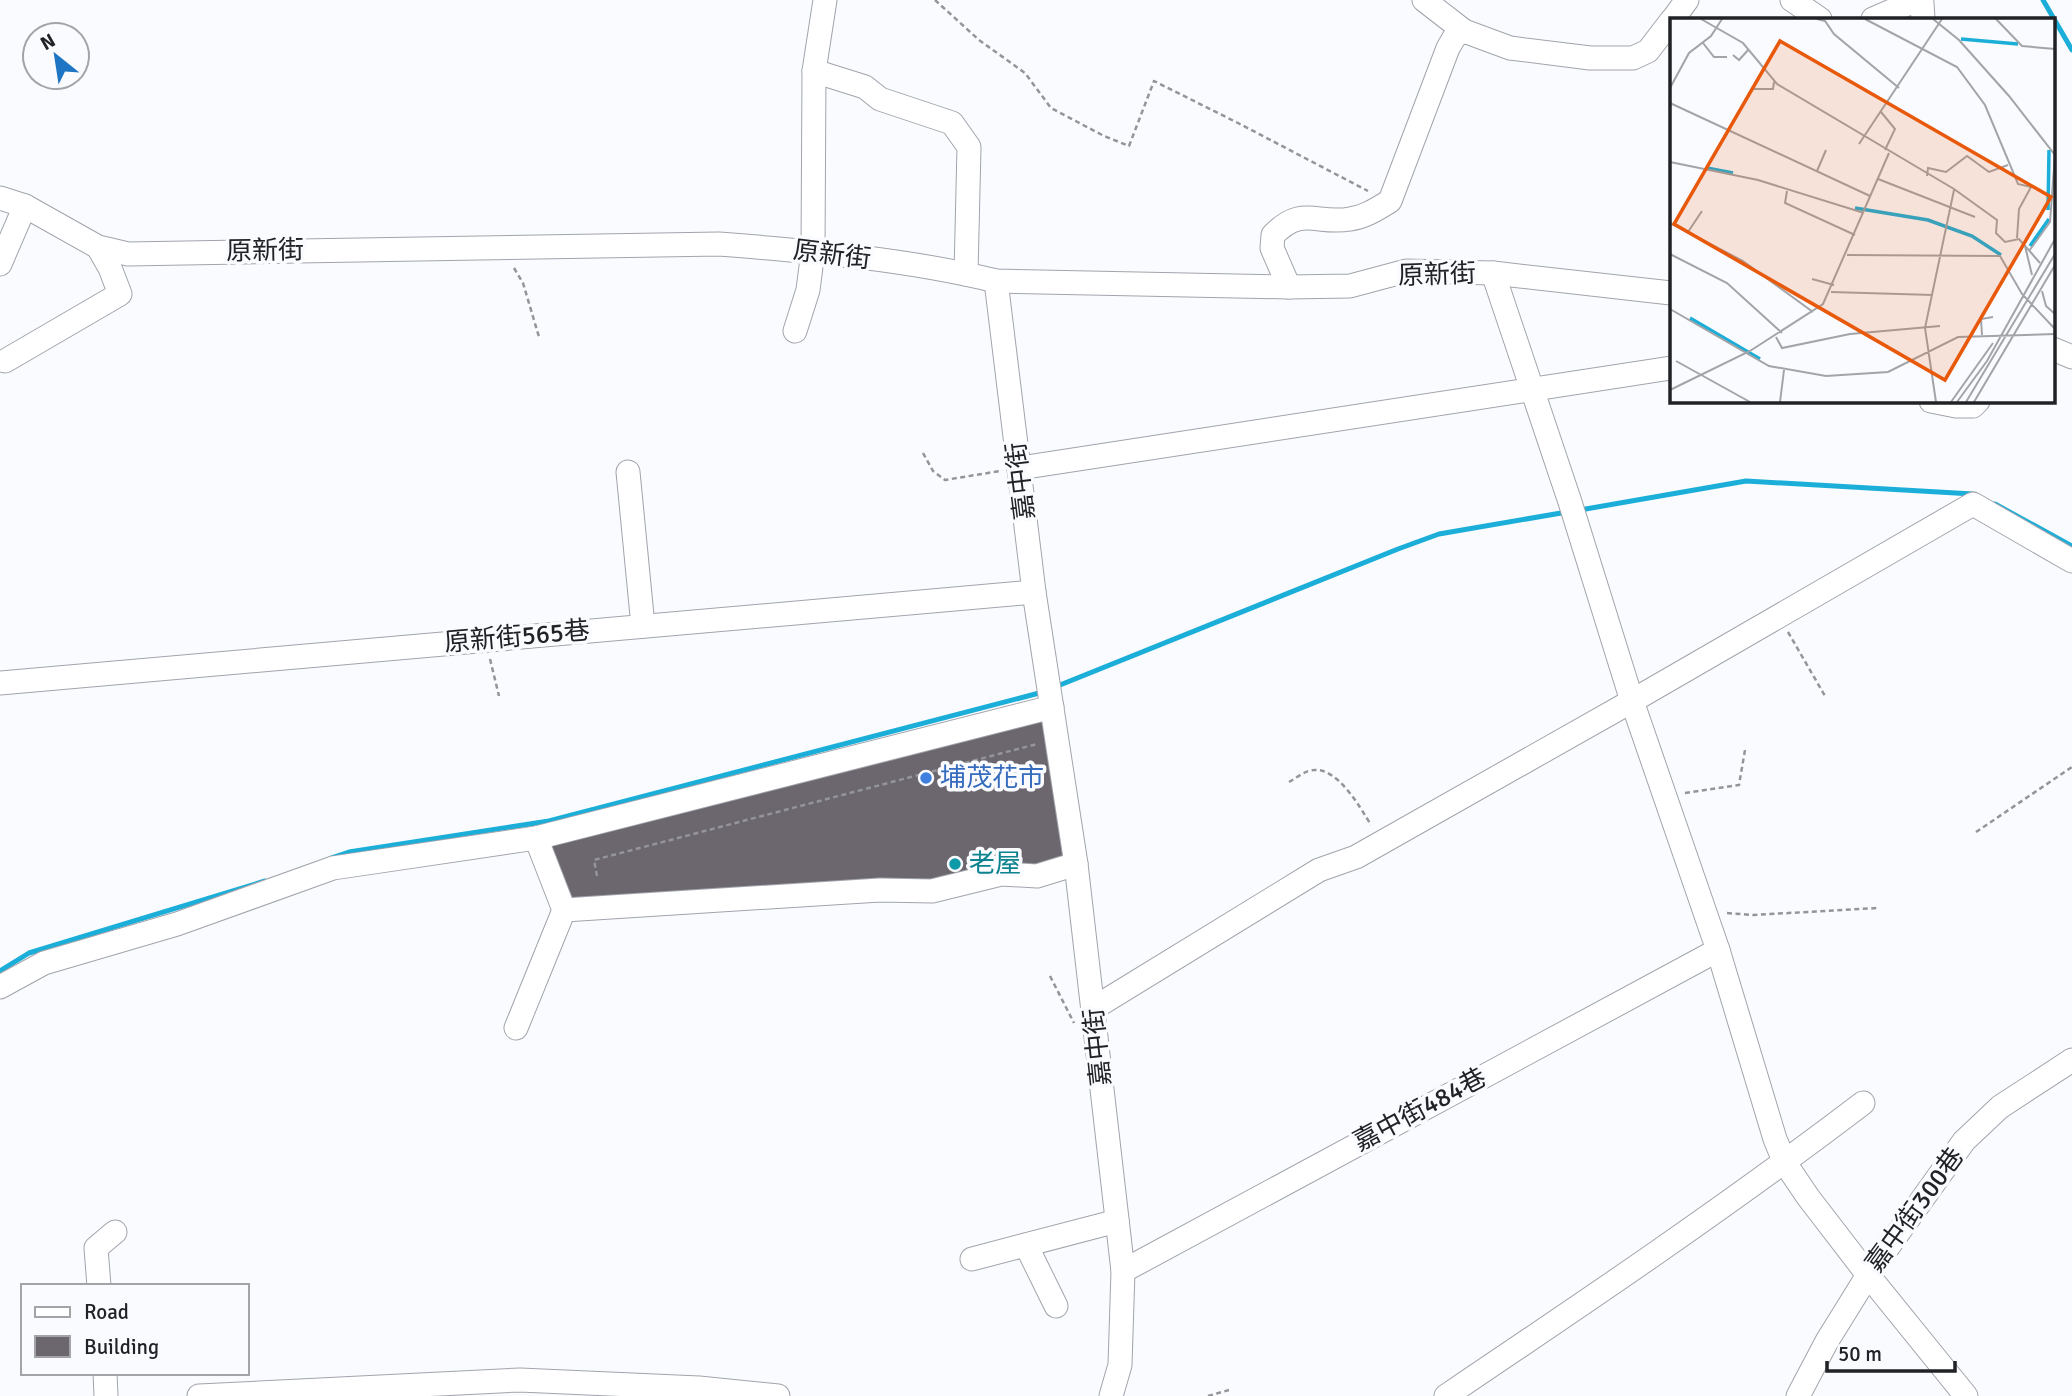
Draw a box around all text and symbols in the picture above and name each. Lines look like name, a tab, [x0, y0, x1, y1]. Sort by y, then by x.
inset map	[1670, 18, 2054, 402]
north arrow	[21, 21, 91, 91]
text: N	[36, 28, 60, 56]
street label: 原新街	[226, 234, 304, 268]
street label: 原新街	[791, 234, 873, 276]
street label: 原新街	[1397, 258, 1477, 292]
street label: 嘉中街	[1000, 440, 1042, 522]
street label: 原新街565巷	[443, 615, 591, 659]
place label: 埔茂花市	[940, 762, 1044, 794]
marker: 埔茂花市	[918, 770, 934, 786]
place label: 老屋	[969, 848, 1021, 880]
marker: 老屋	[947, 856, 963, 872]
street label: 嘉中街	[1078, 1007, 1118, 1087]
street label: 嘉中街484巷	[1348, 1062, 1492, 1158]
street label: 嘉中街300巷	[1859, 1141, 1971, 1279]
legend	[21, 1284, 248, 1375]
text: Road	[84, 1299, 129, 1325]
scale bar	[1827, 1330, 1955, 1374]
text: Building	[84, 1334, 159, 1360]
text: 50 m	[1838, 1341, 1882, 1367]

